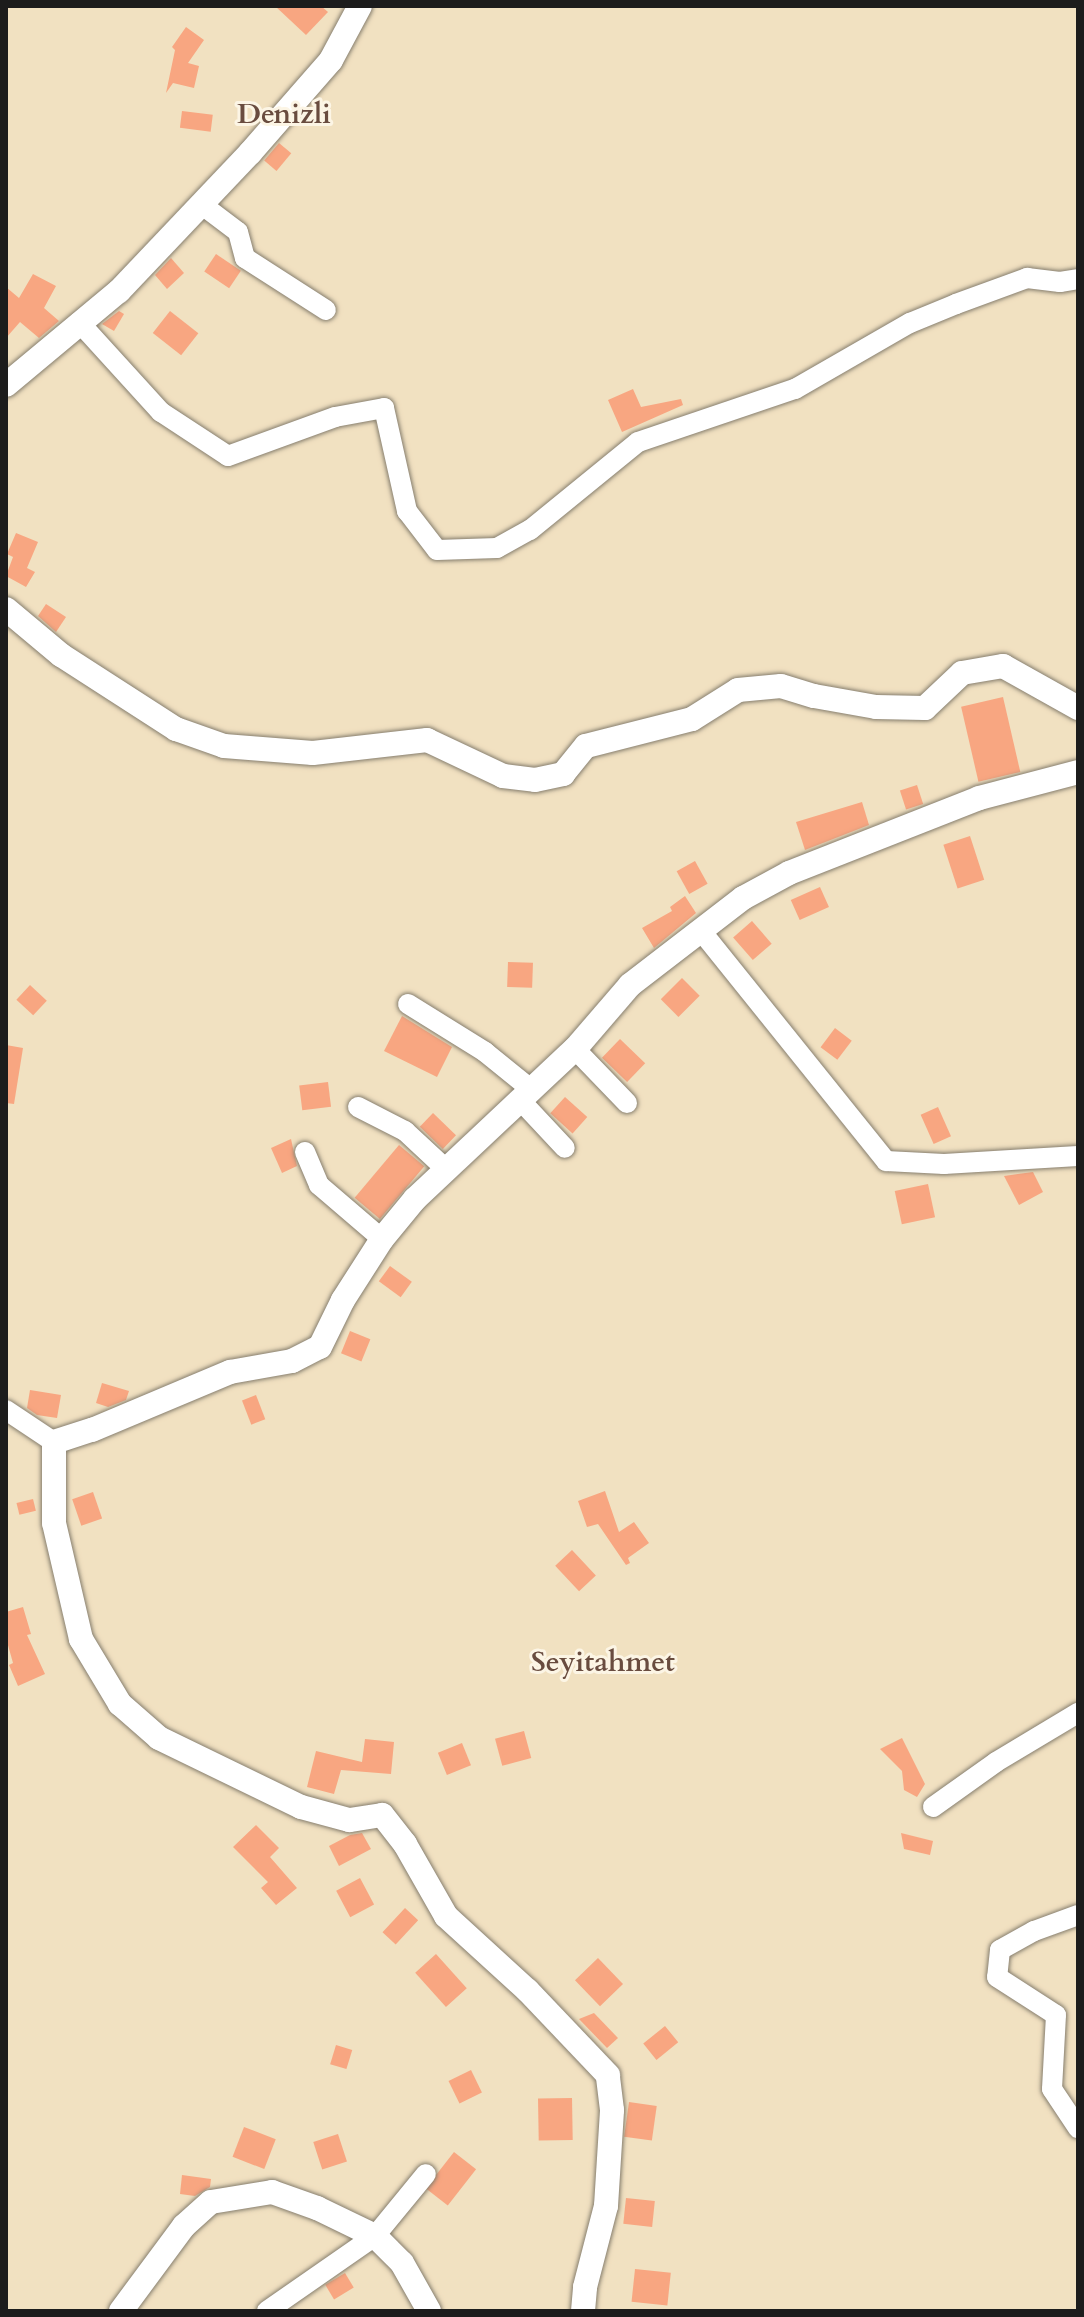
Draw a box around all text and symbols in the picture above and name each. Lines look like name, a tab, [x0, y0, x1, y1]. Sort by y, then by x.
district label: Denizli	[237, 97, 331, 131]
district label: Seyitahmet	[531, 1645, 675, 1679]

